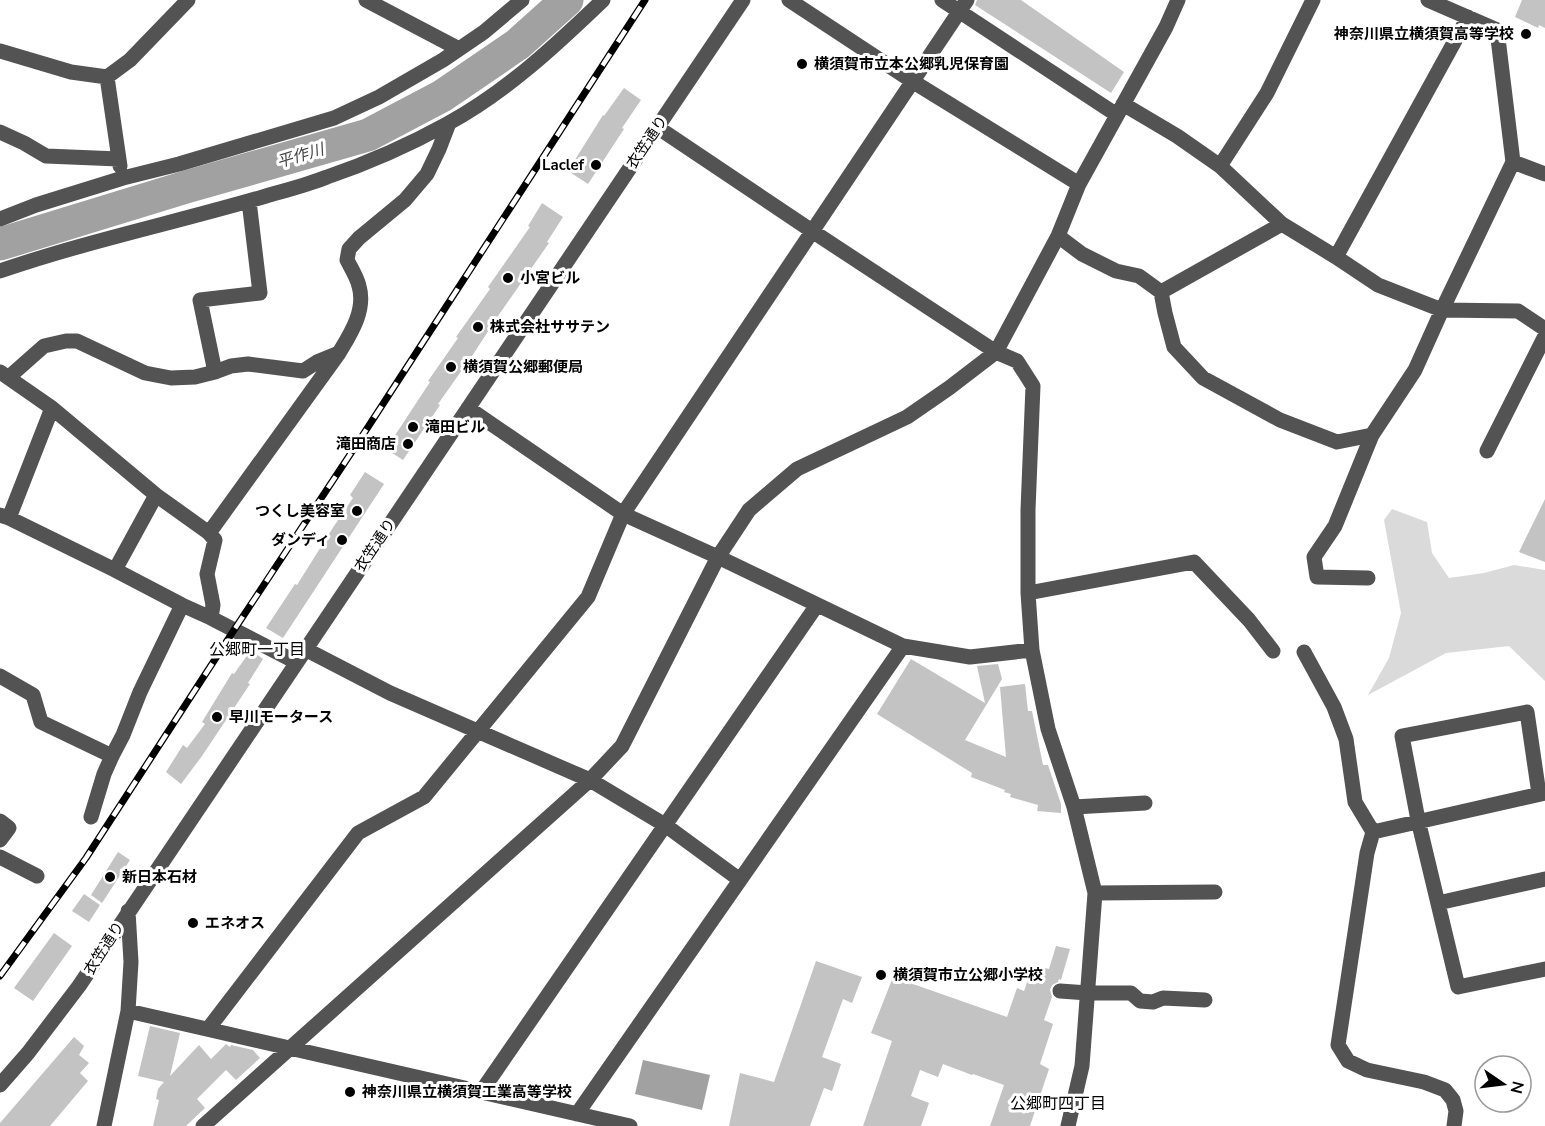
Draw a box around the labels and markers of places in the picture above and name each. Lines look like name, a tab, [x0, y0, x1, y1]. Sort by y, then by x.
place label: 神奈川県立横須賀高等学校	[1333, 24, 1514, 44]
marker: 神奈川県立横須賀高等学校	[1519, 27, 1533, 41]
place label: 横須賀市立本公郷乳児保育園	[814, 54, 1009, 74]
marker: 横須賀市立本公郷乳児保育園	[795, 57, 809, 71]
place label: Laclef	[542, 155, 585, 175]
marker: Laclef	[589, 158, 603, 172]
place label: 小宮ビル	[520, 268, 580, 288]
marker: 小宮ビル	[501, 271, 515, 285]
place label: 株式会社ササテン	[490, 317, 610, 337]
marker: 株式会社ササテン	[471, 320, 485, 334]
place label: 横須賀公郷郵便局	[463, 357, 583, 377]
marker: 横須賀公郷郵便局	[444, 360, 458, 374]
place label: 滝田ビル	[425, 417, 485, 437]
marker: 滝田ビル	[406, 420, 420, 434]
place label: 滝田商店	[336, 434, 396, 454]
marker: 滝田商店	[401, 437, 415, 451]
place label: つくし美容室	[255, 501, 345, 521]
marker: つくし美容室	[350, 504, 364, 518]
place label: ダンディ	[271, 530, 330, 550]
marker: ダンディ	[335, 533, 349, 547]
place label: 早川モータース	[229, 707, 333, 727]
marker: 早川モータース	[210, 710, 224, 724]
place label: 新日本石材	[122, 867, 197, 887]
marker: 新日本石材	[103, 870, 117, 884]
place label: エネオス	[205, 913, 265, 933]
marker: エネオス	[186, 916, 200, 930]
place label: 横須賀市立公郷小学校	[893, 965, 1043, 985]
marker: 横須賀市立公郷小学校	[874, 968, 888, 982]
place label: 神奈川県立横須賀工業高等学校	[361, 1082, 572, 1102]
marker: 神奈川県立横須賀工業高等学校	[343, 1085, 357, 1099]

